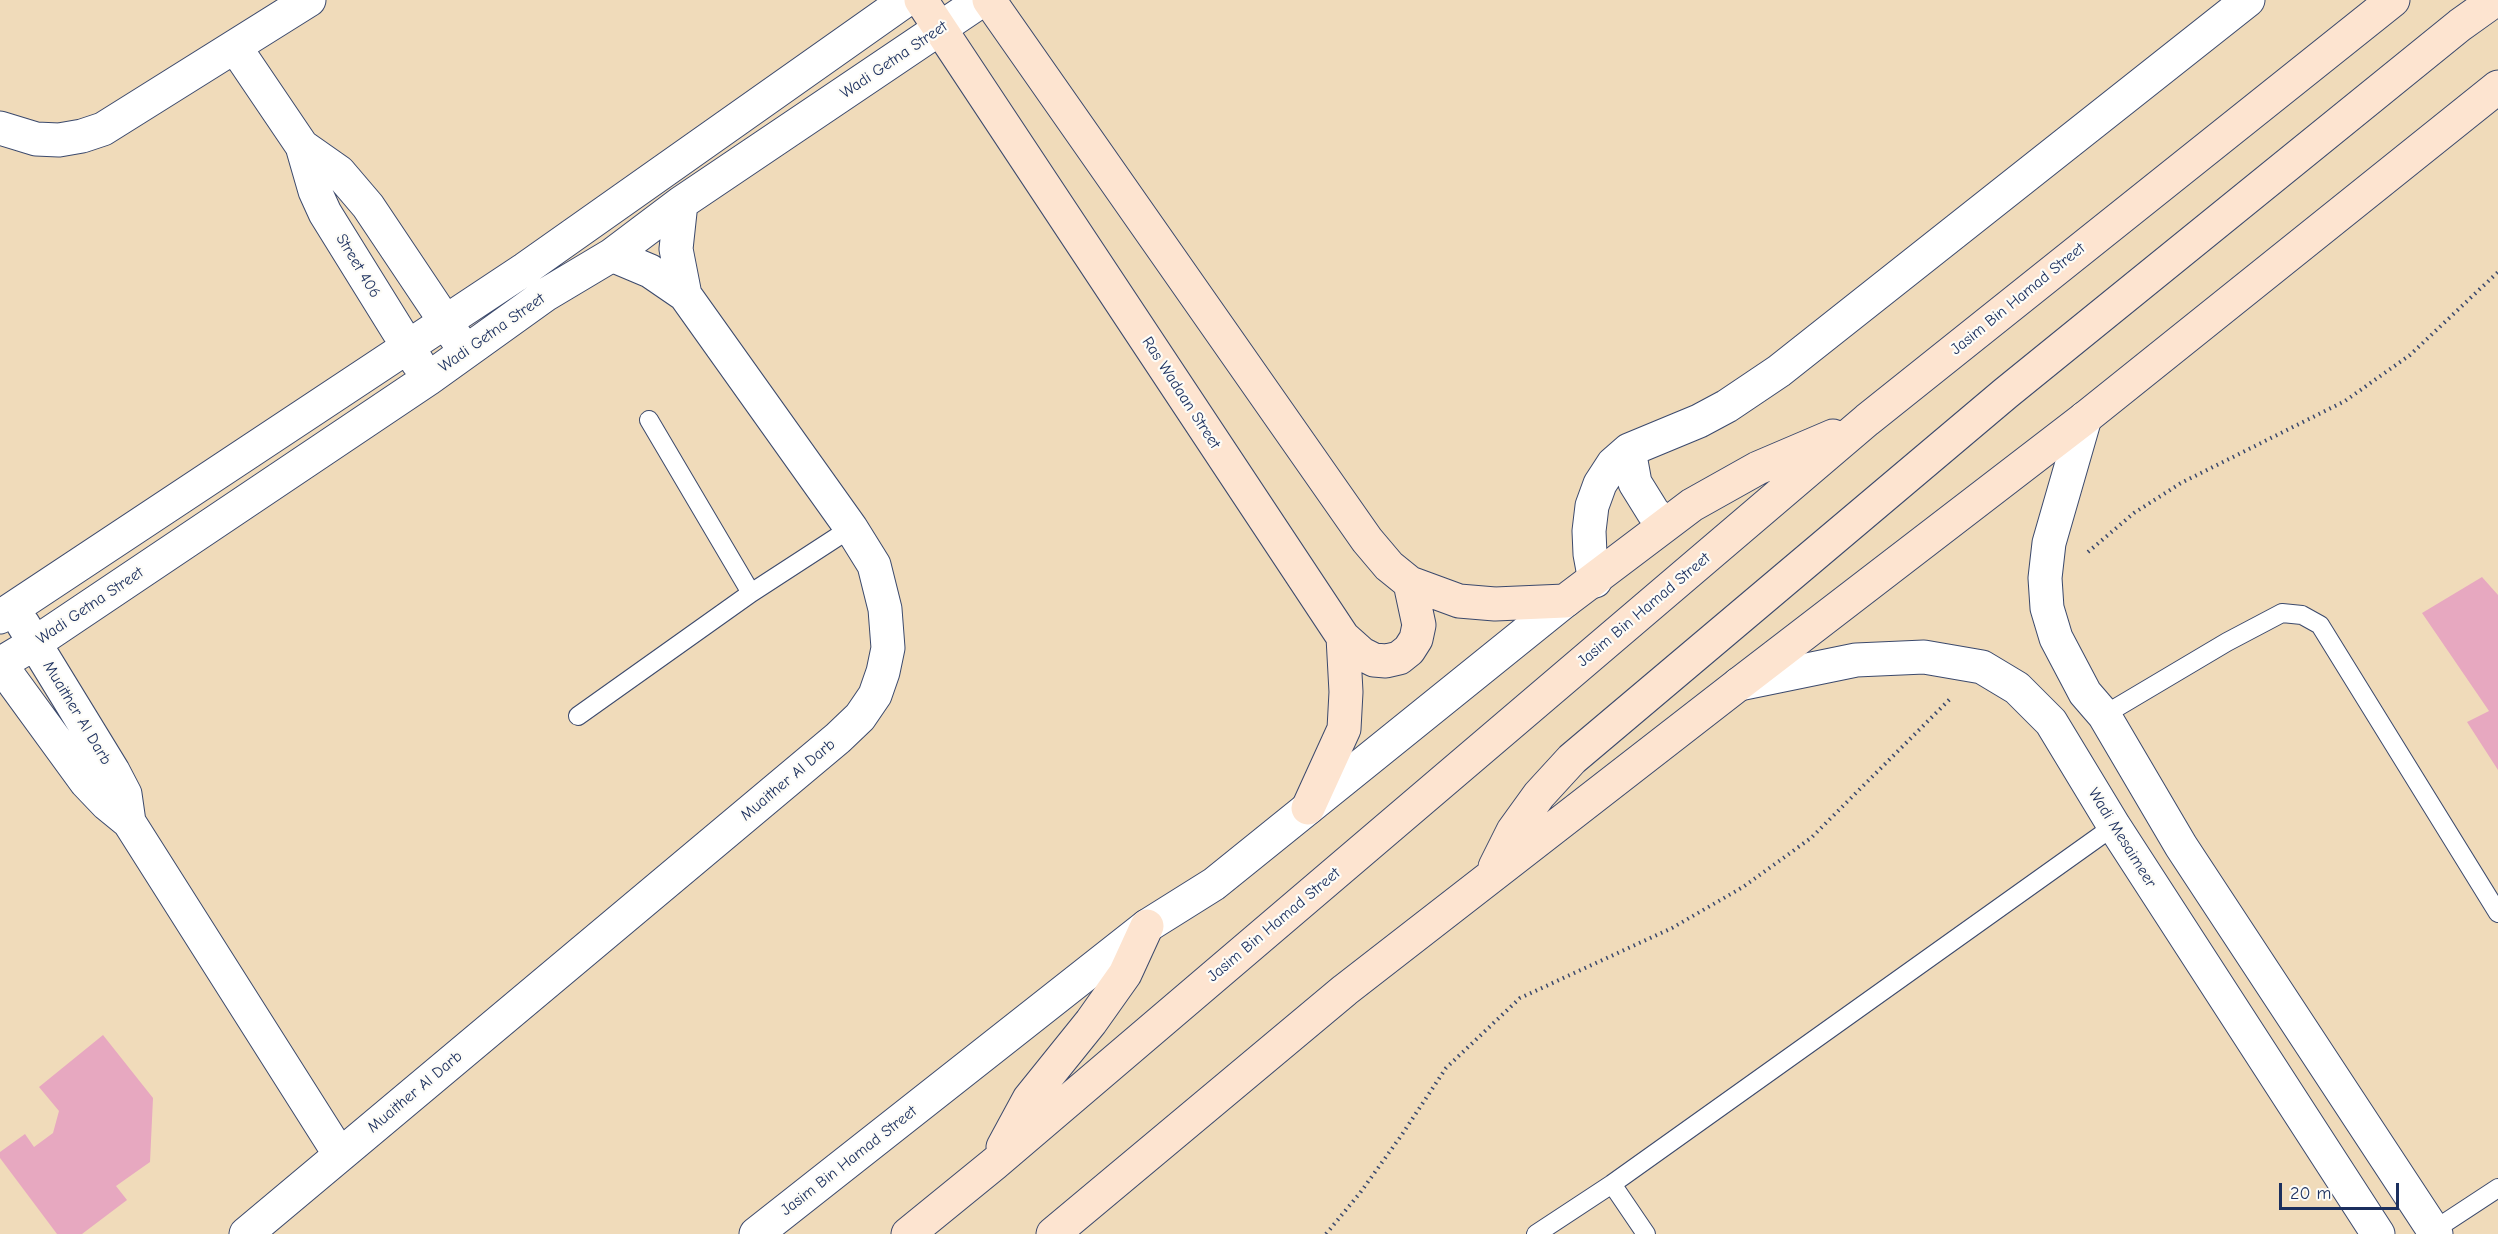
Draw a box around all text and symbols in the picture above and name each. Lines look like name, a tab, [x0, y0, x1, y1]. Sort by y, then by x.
street label: Wadi Getna Street	[837, 17, 951, 103]
street label: Street 406	[331, 230, 385, 302]
street label: Jasim Bin Hamad Street	[1947, 239, 2089, 359]
street label: Wadi Getna Street	[435, 289, 549, 377]
street label: Ras Wadaan Street	[1138, 333, 1224, 453]
street label: Jasim Bin Hamad Street	[1574, 549, 1714, 671]
street label: Wadi Getna Street	[33, 563, 147, 649]
street label: Muaither Al Darb	[38, 658, 116, 768]
street label: Muaither Al Darb	[737, 735, 839, 825]
street label: Wadi Mesaimeer	[2084, 785, 2160, 891]
street label: Jasim Bin Hamad Street	[1204, 864, 1344, 986]
street label: Muaither Al Darb	[364, 1047, 466, 1137]
street label: Jasim Bin Hamad Street	[777, 1102, 921, 1220]
scale bar	[2282, 1171, 2402, 1209]
text: 20 m	[2290, 1183, 2331, 1204]

